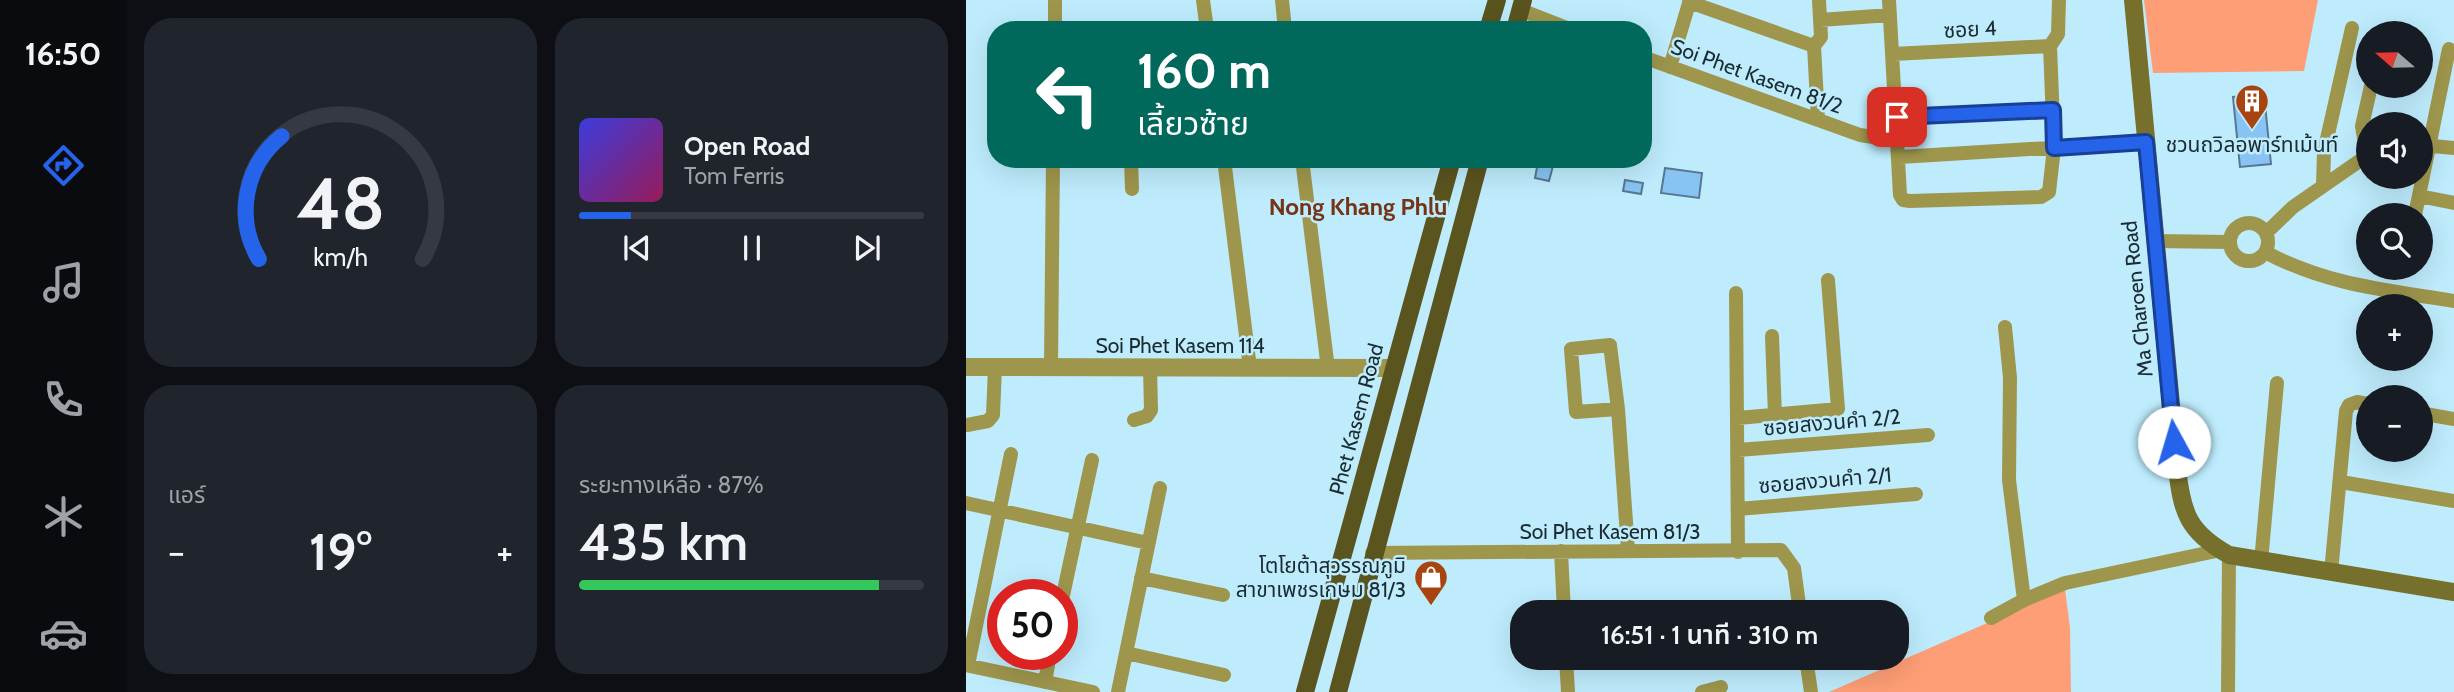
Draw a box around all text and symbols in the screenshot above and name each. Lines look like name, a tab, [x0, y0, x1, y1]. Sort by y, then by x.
street label: ซอย 4	[1943, 15, 1997, 43]
north arrow	[2356, 21, 2432, 98]
map controls	[2356, 21, 2433, 462]
street label: Soi Phet Kasem 81/2	[1668, 33, 1846, 119]
text: 16:50	[25, 34, 101, 73]
text: 160 m	[1137, 41, 1271, 100]
icon: left	[1022, 49, 1113, 140]
building icon: ชวนถวิลอพาร์ทเม้นท์	[2233, 82, 2271, 131]
pin	[1867, 87, 1927, 147]
icon: arrive	[1878, 98, 1916, 136]
text: เลี้ยวซ้าย	[1137, 104, 1249, 143]
button: sound	[2356, 112, 2433, 189]
text: Open Road	[684, 130, 810, 162]
place label: ชวนถวิลอพาร์ทเม้นท์	[2166, 132, 2338, 157]
icon: directions	[39, 141, 88, 190]
text: 48	[296, 159, 385, 247]
text: Tom Ferris	[684, 162, 784, 190]
district label: Nong Khang Phlu	[1269, 192, 1447, 221]
button: search	[2356, 203, 2433, 280]
street label: Ma Charoen Road	[2116, 220, 2158, 378]
icon: previous	[618, 229, 656, 267]
icon: pause	[733, 229, 771, 267]
icon: next	[848, 229, 886, 267]
text: km/h	[313, 242, 368, 272]
icon: music	[39, 258, 88, 307]
button: +	[2356, 294, 2433, 371]
street label: Soi Phet Kasem 114	[1095, 333, 1265, 358]
street label: Phet Kasem Road	[1324, 340, 1388, 498]
icon: phone	[39, 375, 88, 424]
button: −	[2356, 385, 2433, 462]
street label: ซอยสงวนคำ 2/2	[1762, 404, 1902, 440]
position arrow	[2137, 405, 2211, 479]
street label: ซอยสงวนคำ 2/1	[1757, 462, 1893, 498]
text: ระยะทางเหลือ · 87%	[579, 471, 764, 499]
text: แอร์	[168, 481, 205, 509]
icon: climate	[39, 492, 88, 541]
text: 435 km	[579, 510, 748, 573]
street label: Soi Phet Kasem 81/3	[1519, 519, 1701, 544]
text: 19°	[309, 520, 372, 583]
text: −	[168, 528, 185, 575]
text: +	[496, 528, 513, 575]
place label: โตโยต้าสุวรรณภูมิ สาขาเพชรเกษม 81/3	[1236, 553, 1406, 602]
shop icon: โตโยต้าสุวรรณภูมิ สาขาเพชรเกษม 81/3	[1412, 558, 1450, 607]
speed limit sign: 50	[987, 579, 1078, 670]
icon: car	[39, 609, 88, 658]
text: 16:51 · 1 นาที · 310 m	[1601, 619, 1818, 651]

